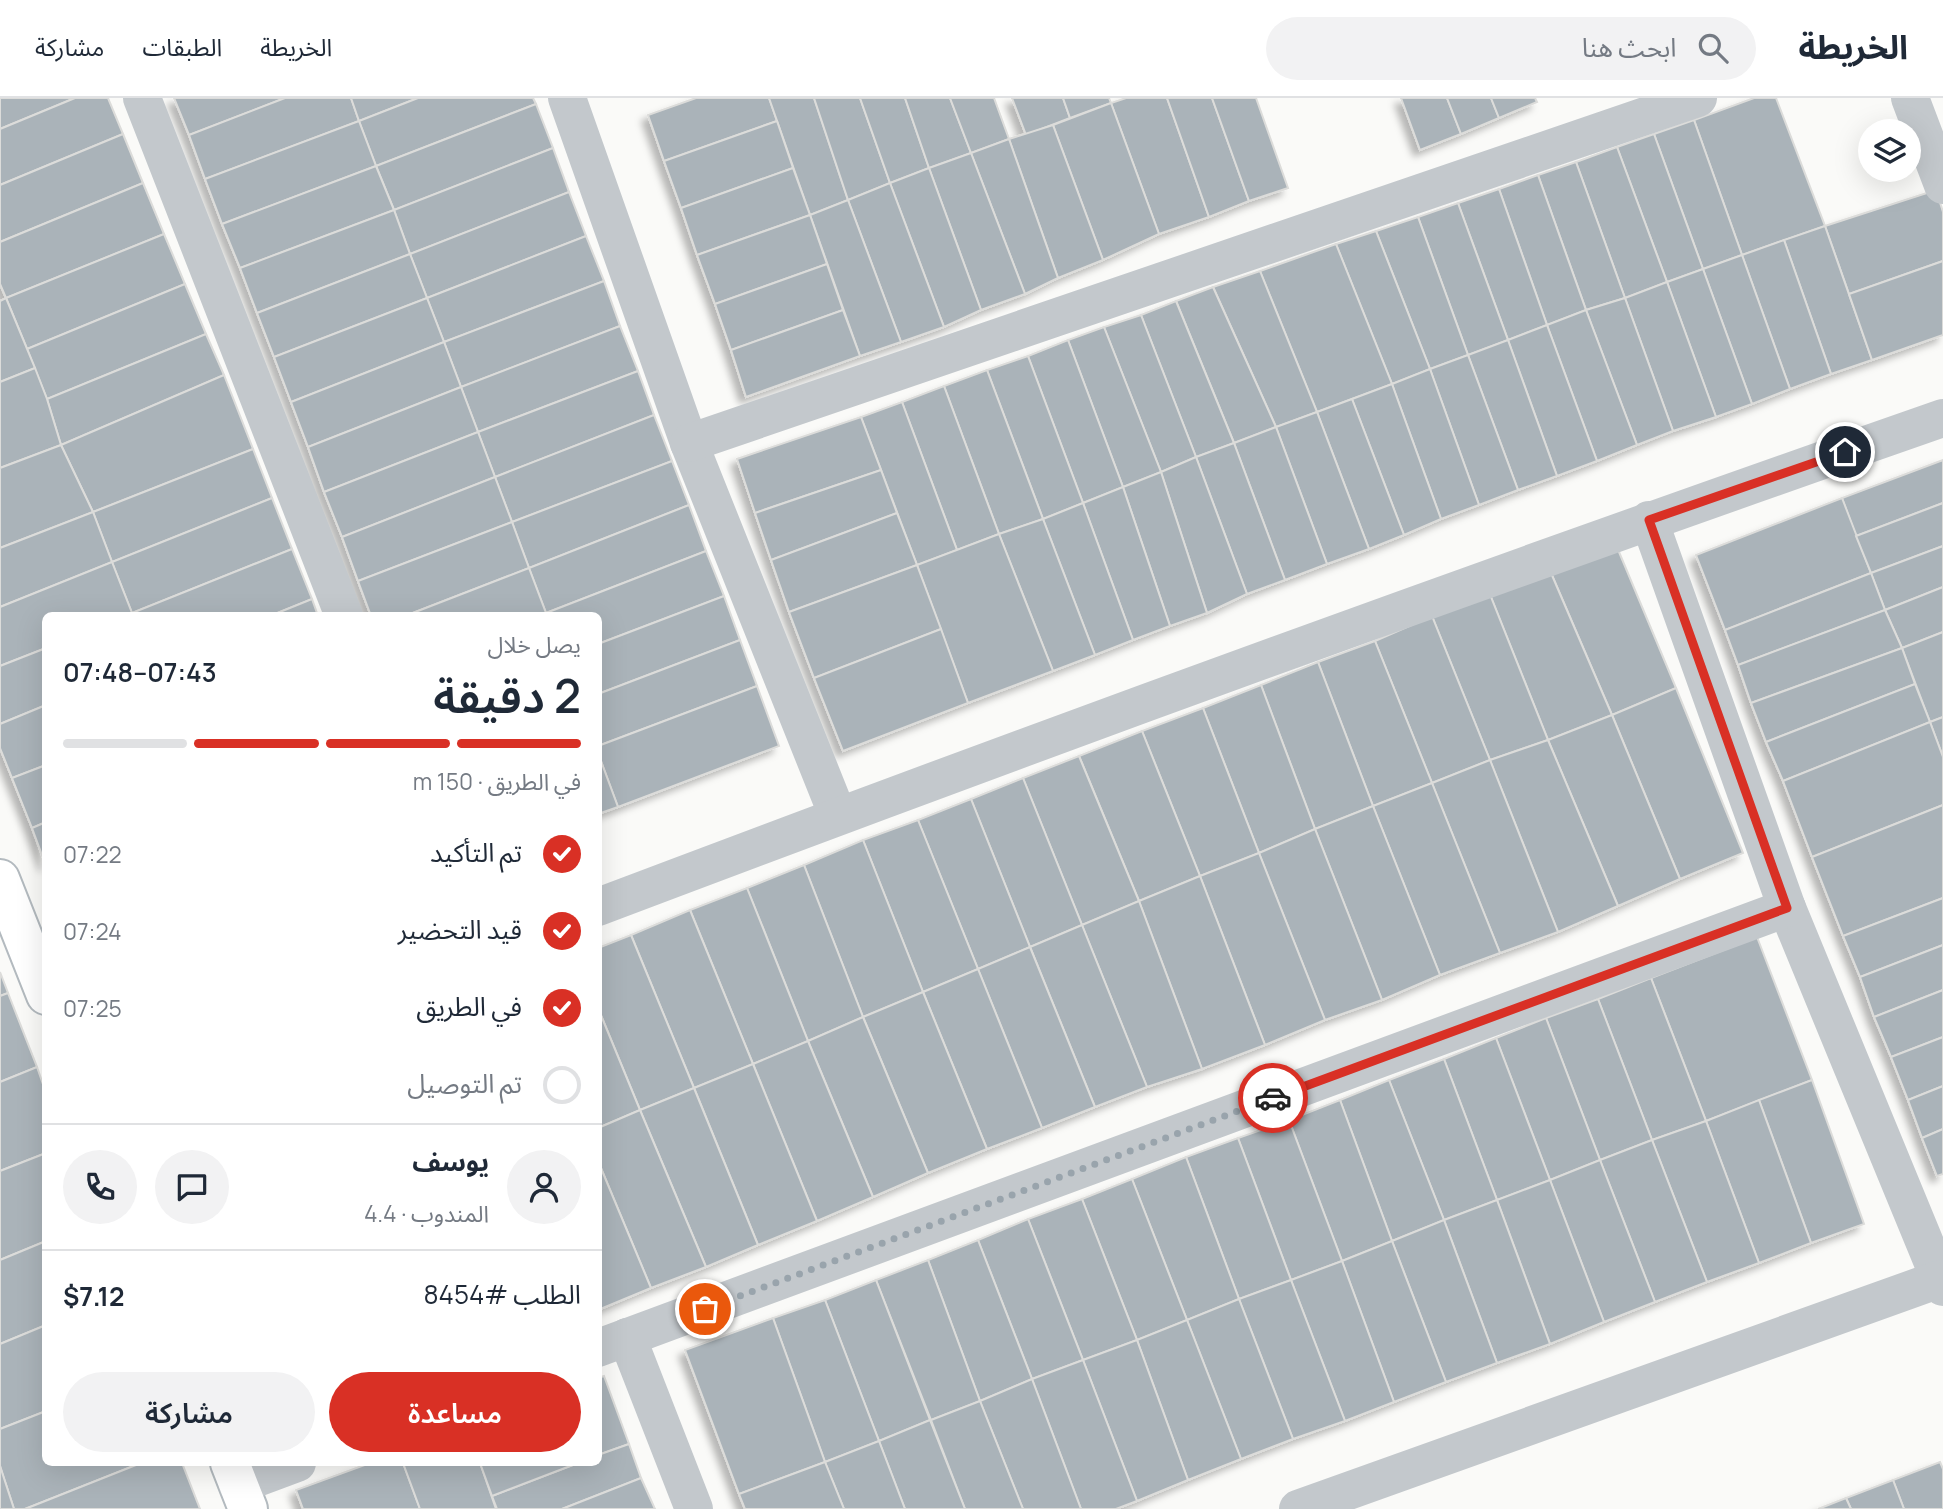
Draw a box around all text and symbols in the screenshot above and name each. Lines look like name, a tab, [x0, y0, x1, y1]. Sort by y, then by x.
search box	[1266, 17, 1756, 80]
text: الخريطة	[1798, 24, 1908, 69]
text: ابحث هنا	[1582, 29, 1676, 65]
icon: search	[1694, 29, 1732, 67]
text: مشاركة	[35, 30, 104, 63]
text: الطبقات	[142, 30, 222, 63]
text: الخريطة	[260, 30, 332, 63]
map controls	[1858, 119, 1921, 182]
button: layers	[1858, 119, 1921, 182]
pin	[1815, 422, 1875, 482]
icon: home	[1826, 433, 1864, 471]
text: يصل خلال	[488, 628, 581, 660]
text: 07:43–07:48	[63, 654, 217, 690]
text: 2 دقيقة	[433, 664, 581, 727]
text: في الطريق · 150 m	[413, 765, 581, 797]
text: تم التأكيد	[430, 834, 522, 870]
icon: check	[543, 835, 581, 873]
text: 07:22	[63, 838, 122, 870]
text: قيد التحضير	[398, 911, 522, 947]
icon: check	[543, 912, 581, 950]
text: 07:24	[63, 915, 122, 947]
text: في الطريق	[416, 988, 522, 1024]
icon: check	[543, 989, 581, 1027]
text: 07:25	[63, 992, 122, 1024]
courier	[1238, 1063, 1308, 1133]
text: تم التوصيل	[407, 1065, 522, 1101]
icon: car	[1254, 1079, 1292, 1117]
text: يوسف	[412, 1143, 489, 1179]
button: phone	[63, 1150, 137, 1224]
button: chat	[155, 1150, 229, 1224]
button: person	[507, 1150, 581, 1224]
text: المندوب · 4.4	[364, 1197, 489, 1229]
text: الطلب #8454	[423, 1276, 581, 1312]
text: $7.12	[63, 1278, 124, 1314]
pin	[675, 1279, 735, 1339]
icon: bag	[686, 1290, 724, 1328]
button: مشاركة	[63, 1372, 315, 1452]
button: مساعدة	[329, 1372, 581, 1452]

